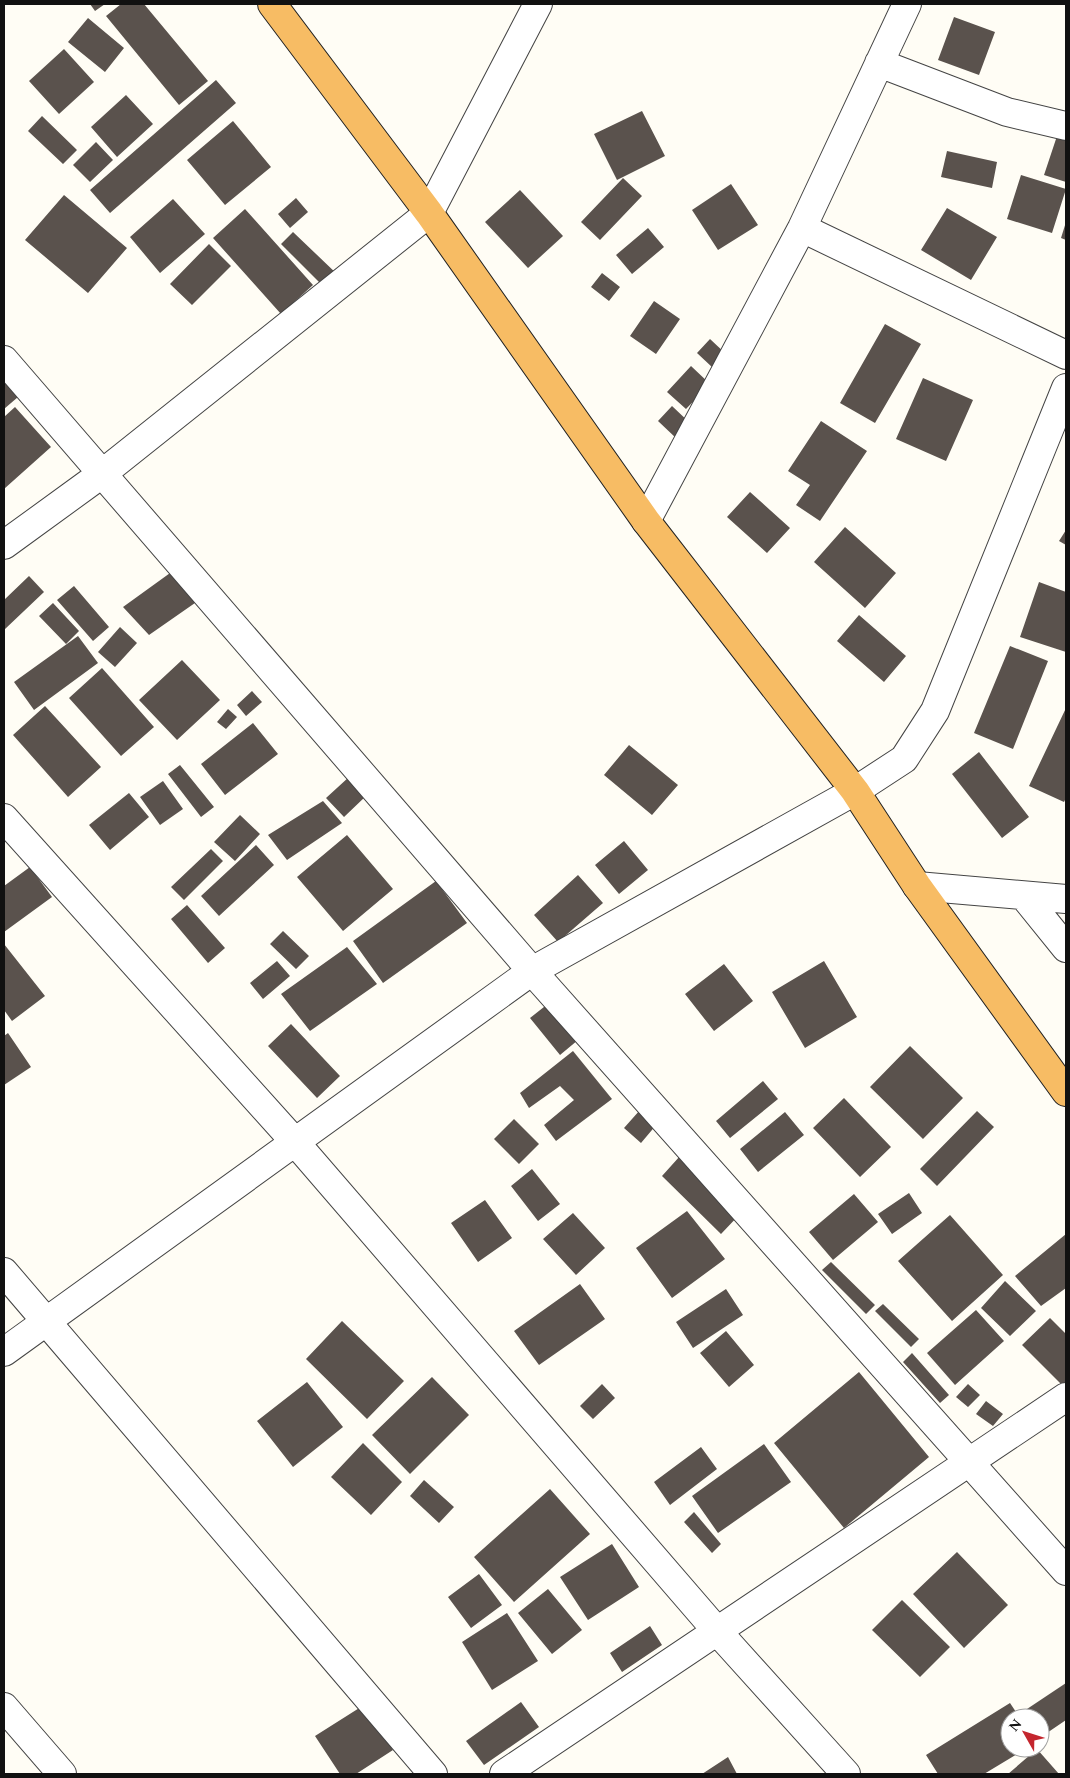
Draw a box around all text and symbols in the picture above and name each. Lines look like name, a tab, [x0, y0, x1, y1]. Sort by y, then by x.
north arrow	[1000, 1708, 1050, 1758]
text: N	[1004, 1714, 1027, 1736]

